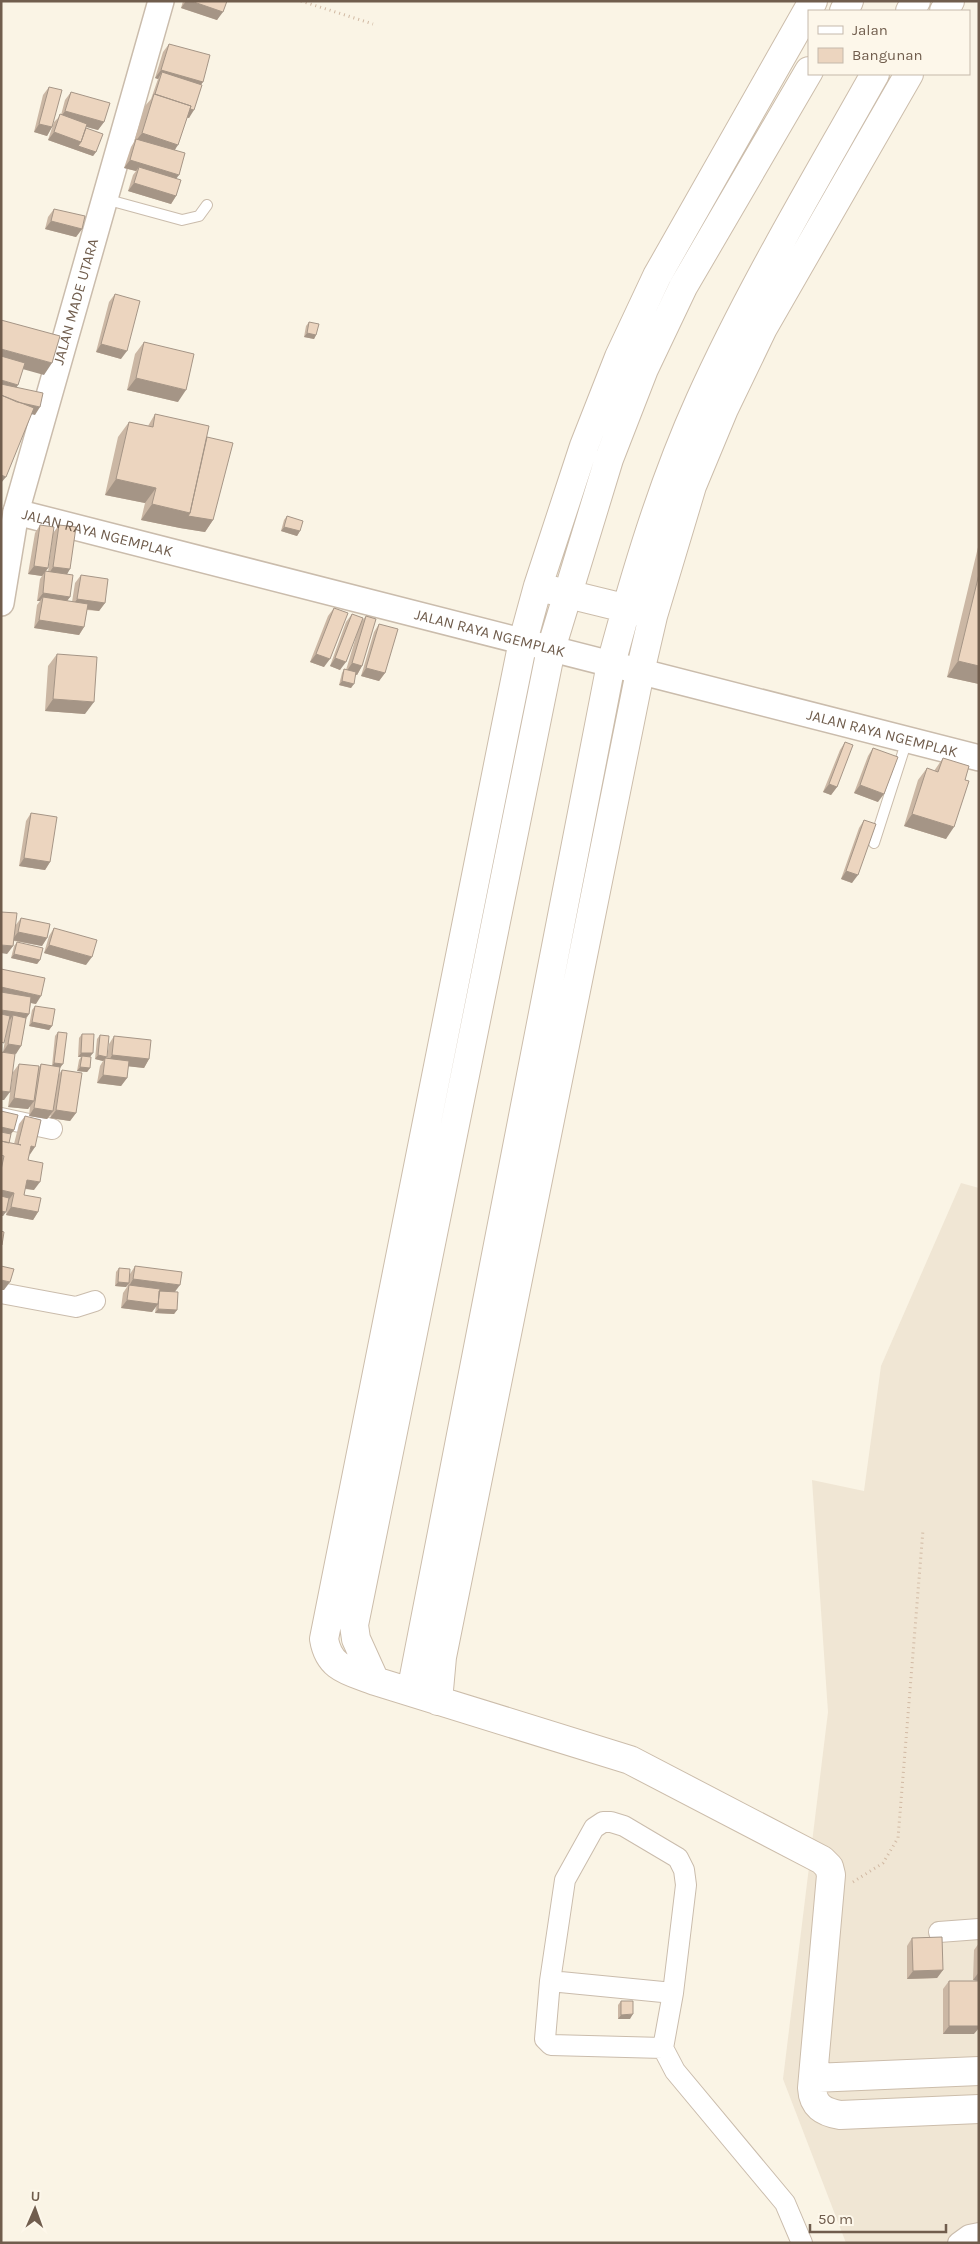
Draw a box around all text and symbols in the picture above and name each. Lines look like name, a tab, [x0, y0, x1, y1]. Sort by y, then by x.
legend	[808, 10, 970, 75]
text: Jalan	[852, 21, 888, 39]
text: Bangunan	[852, 46, 923, 64]
street label: JALAN MADE UTARA	[49, 236, 102, 367]
street label: JALAN RAYA NGEMPLAK	[20, 505, 175, 561]
street label: JALAN RAYA NGEMPLAK	[412, 605, 567, 661]
street label: JALAN RAYA NGEMPLAK	[805, 705, 960, 761]
north arrow	[10, 2184, 60, 2234]
text: U	[30, 2188, 41, 2205]
scale bar	[810, 2202, 946, 2234]
text: 50 m	[818, 2210, 853, 2228]

